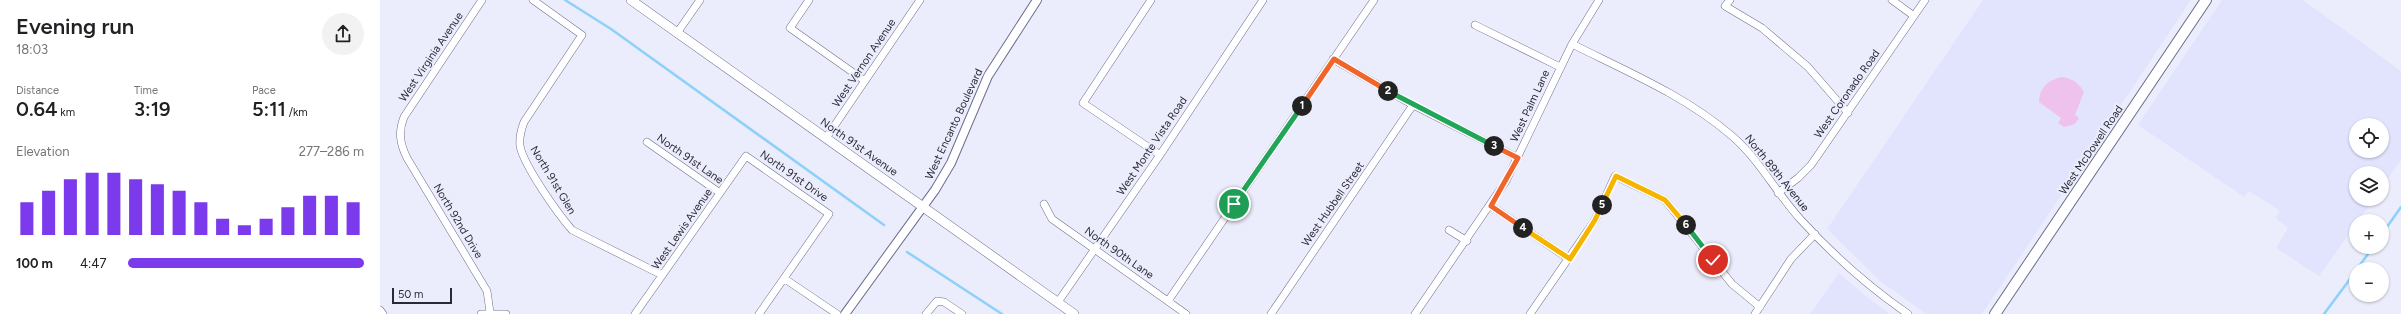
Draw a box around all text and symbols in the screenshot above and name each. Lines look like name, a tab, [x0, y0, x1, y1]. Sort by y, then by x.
street label: West Virginia Avenue	[396, 10, 466, 104]
text: Evening run	[16, 13, 134, 40]
button: share	[322, 13, 364, 55]
street label: West Vernon Avenue	[830, 16, 898, 110]
text: 18:03	[16, 42, 48, 57]
street label: West Coronado Road	[1812, 47, 1882, 141]
street label: West Encanto Boulevard	[923, 67, 985, 181]
street label: West Palm Lane	[1508, 68, 1552, 144]
pin: 2	[1378, 81, 1398, 101]
text: Distance	[16, 84, 59, 97]
text: Time	[134, 84, 158, 97]
text: Pace	[252, 84, 276, 97]
text: 2	[1385, 84, 1391, 97]
street label: West Monte Vista Road	[1114, 94, 1190, 198]
pin: 1	[1292, 96, 1312, 116]
text: 0.64	[16, 97, 58, 121]
text: 3:19	[134, 97, 171, 121]
text: 5:11	[252, 97, 286, 121]
text: 1	[1300, 99, 1304, 112]
street label: West McDowell Road	[2056, 103, 2126, 197]
text: km	[58, 106, 75, 119]
text: /km	[286, 106, 308, 119]
street label: North 91st Avenue	[818, 115, 900, 179]
map controls	[2349, 118, 2389, 302]
button: locate	[2349, 118, 2389, 158]
street label: North 91st Lane	[654, 131, 726, 187]
street label: North 89th Avenue	[1742, 132, 1812, 214]
pin: 3	[1484, 136, 1504, 156]
text: 3	[1491, 139, 1497, 152]
text: Elevation	[16, 144, 69, 159]
text: 277–286 m	[299, 144, 364, 159]
street label: North 91st Glen	[528, 144, 578, 216]
street label: North 91st Drive	[758, 148, 830, 204]
street label: West Hubbell Street	[1299, 159, 1367, 249]
button: layers	[2349, 166, 2389, 206]
street label: North 92nd Drive	[431, 181, 485, 261]
street label: West Lewis Avenue	[649, 186, 715, 272]
pin	[1217, 187, 1251, 221]
icon: arrive	[1223, 193, 1245, 215]
pin: 5	[1592, 195, 1612, 215]
text: 5	[1599, 198, 1605, 211]
button: +	[2349, 214, 2389, 254]
pin: 6	[1676, 215, 1696, 235]
pin: 4	[1513, 218, 1533, 238]
text: 6	[1683, 218, 1689, 231]
text: 4	[1520, 221, 1526, 234]
street label: North 90th Lane	[1082, 224, 1156, 282]
pin	[1696, 243, 1730, 277]
icon: check	[1702, 249, 1724, 271]
text: 100 m	[16, 256, 53, 271]
text: 4:47	[80, 256, 106, 271]
button: −	[2349, 262, 2389, 302]
scale bar	[392, 286, 452, 305]
text: 50 m	[398, 288, 423, 301]

